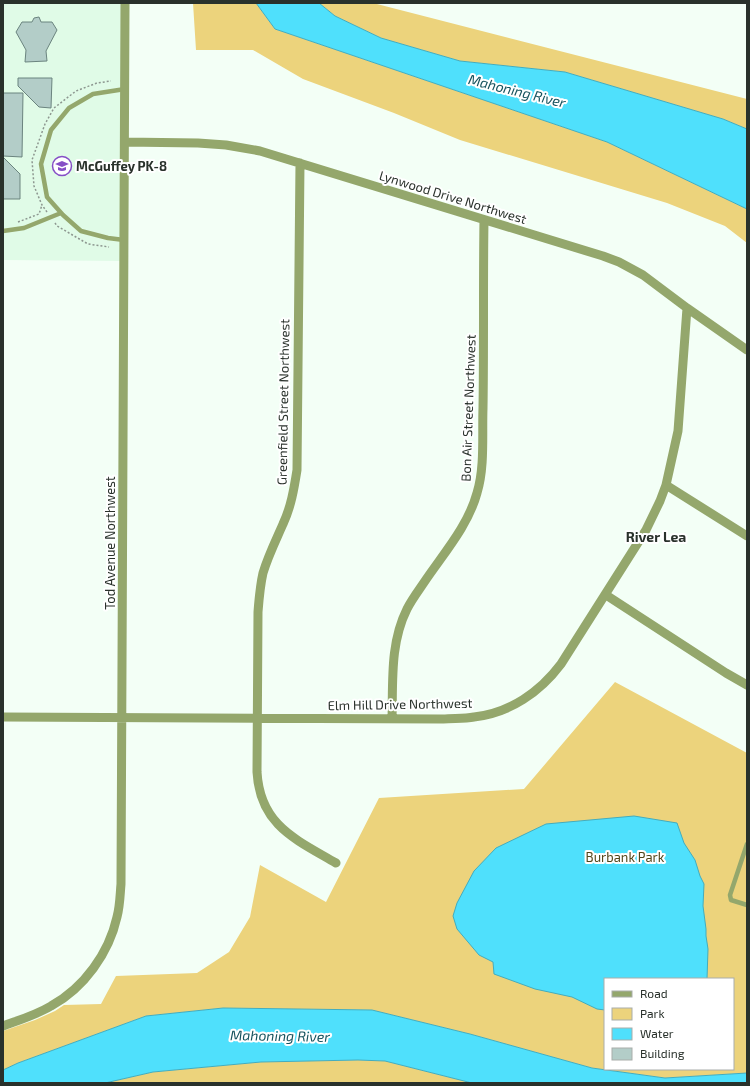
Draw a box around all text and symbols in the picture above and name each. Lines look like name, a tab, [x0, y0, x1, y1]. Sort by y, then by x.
water label: Mahoning River	[467, 70, 568, 111]
school or university icon: McGuffey PK-8	[51, 155, 73, 177]
place label: McGuffey PK-8	[76, 158, 167, 174]
street label: Lynwood Drive Northwest	[377, 167, 529, 227]
street label: Greenfield Street Northwest	[274, 319, 292, 485]
street label: Bon Air Street Northwest	[457, 334, 479, 482]
street label: Tod Avenue Northwest	[102, 476, 118, 610]
district label: River Lea	[626, 528, 686, 545]
street label: Elm Hill Drive Northwest	[327, 695, 473, 713]
park label: Burbank Park	[586, 849, 665, 865]
legend	[604, 978, 734, 1070]
text: Road	[640, 986, 668, 1000]
text: Park	[640, 1006, 665, 1020]
water label: Mahoning River	[230, 1026, 330, 1045]
text: Water	[640, 1026, 674, 1040]
text: Building	[640, 1046, 685, 1060]

